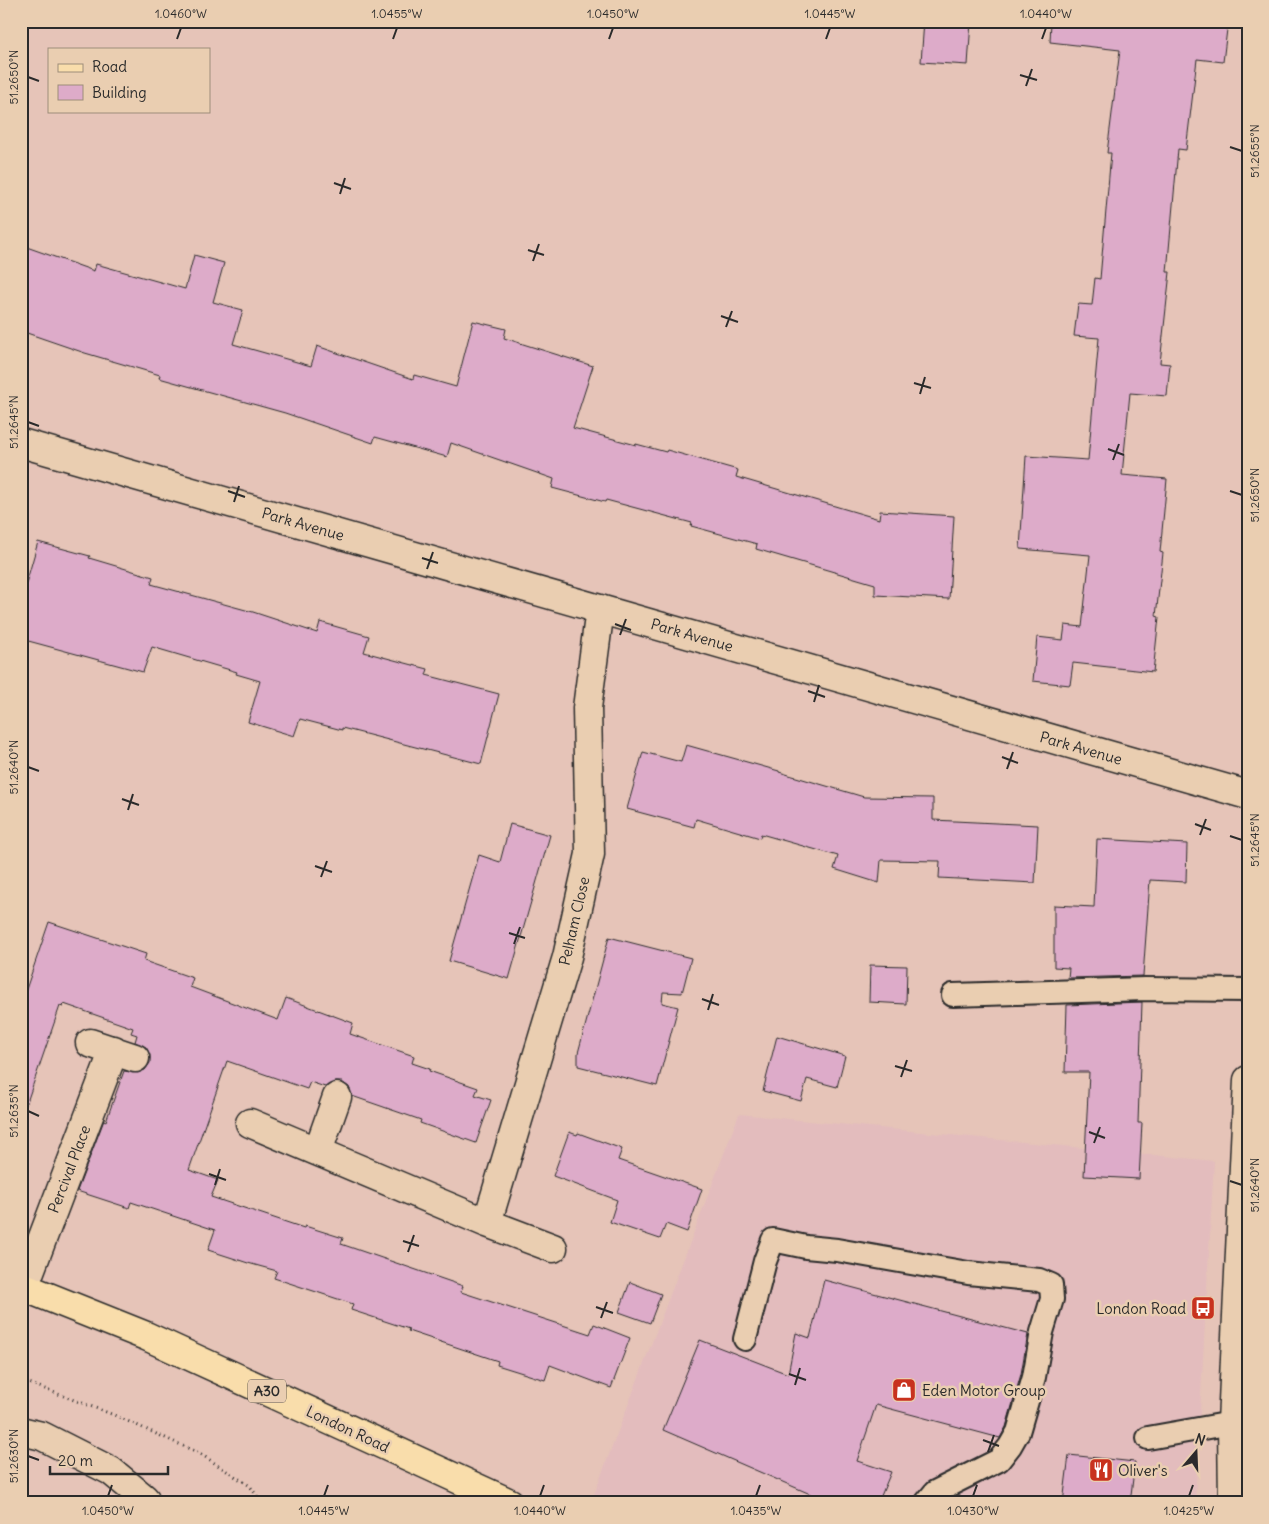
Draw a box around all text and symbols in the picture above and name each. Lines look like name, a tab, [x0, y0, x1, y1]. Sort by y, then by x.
text: 1.0460°W	[155, 6, 207, 21]
text: 1.0455°W	[372, 6, 422, 21]
text: 1.0450°W	[587, 6, 639, 21]
text: 1.0445°W	[805, 6, 856, 21]
text: 1.0440°W	[1020, 6, 1072, 21]
legend	[48, 48, 210, 112]
text: 51.2650°N	[6, 50, 21, 104]
text: Road	[92, 57, 127, 76]
text: Building	[92, 83, 147, 102]
text: 51.2655°N	[1247, 124, 1262, 178]
text: 51.2645°N	[6, 395, 21, 449]
text: 51.2650°N	[1247, 468, 1262, 522]
street label: Park Avenue	[260, 503, 346, 545]
street label: Park Avenue	[649, 614, 735, 656]
street label: Park Avenue	[1038, 727, 1124, 769]
text: 51.2640°N	[6, 740, 21, 794]
text: 51.2645°N	[1247, 813, 1262, 867]
street label: Pelham Close	[555, 875, 593, 967]
text: 51.2635°N	[6, 1084, 21, 1138]
street label: Percival Place	[44, 1122, 94, 1216]
text: 51.2640°N	[1247, 1158, 1262, 1212]
bus stop icon: London Road	[1190, 1295, 1216, 1321]
place label: London Road	[1096, 1299, 1186, 1318]
shop icon: Eden Motor Group	[891, 1377, 917, 1403]
road number: A30	[248, 1380, 286, 1402]
place label: Eden Motor Group	[922, 1381, 1046, 1400]
street label: London Road	[303, 1401, 393, 1457]
north arrow	[1172, 1426, 1222, 1476]
text: 51.2630°N	[6, 1429, 21, 1483]
text: N	[1193, 1430, 1208, 1450]
scale bar	[50, 1444, 168, 1476]
text: 20 m	[58, 1451, 93, 1470]
restaurant icon: Oliver's	[1088, 1457, 1114, 1483]
place label: Oliver's	[1118, 1461, 1168, 1480]
text: 1.0450°W	[82, 1503, 134, 1518]
text: 1.0445°W	[299, 1503, 350, 1518]
text: 1.0440°W	[514, 1503, 566, 1518]
text: 1.0435°W	[731, 1503, 781, 1518]
text: 1.0430°W	[947, 1503, 999, 1518]
text: 1.0425°W	[1164, 1503, 1214, 1518]

